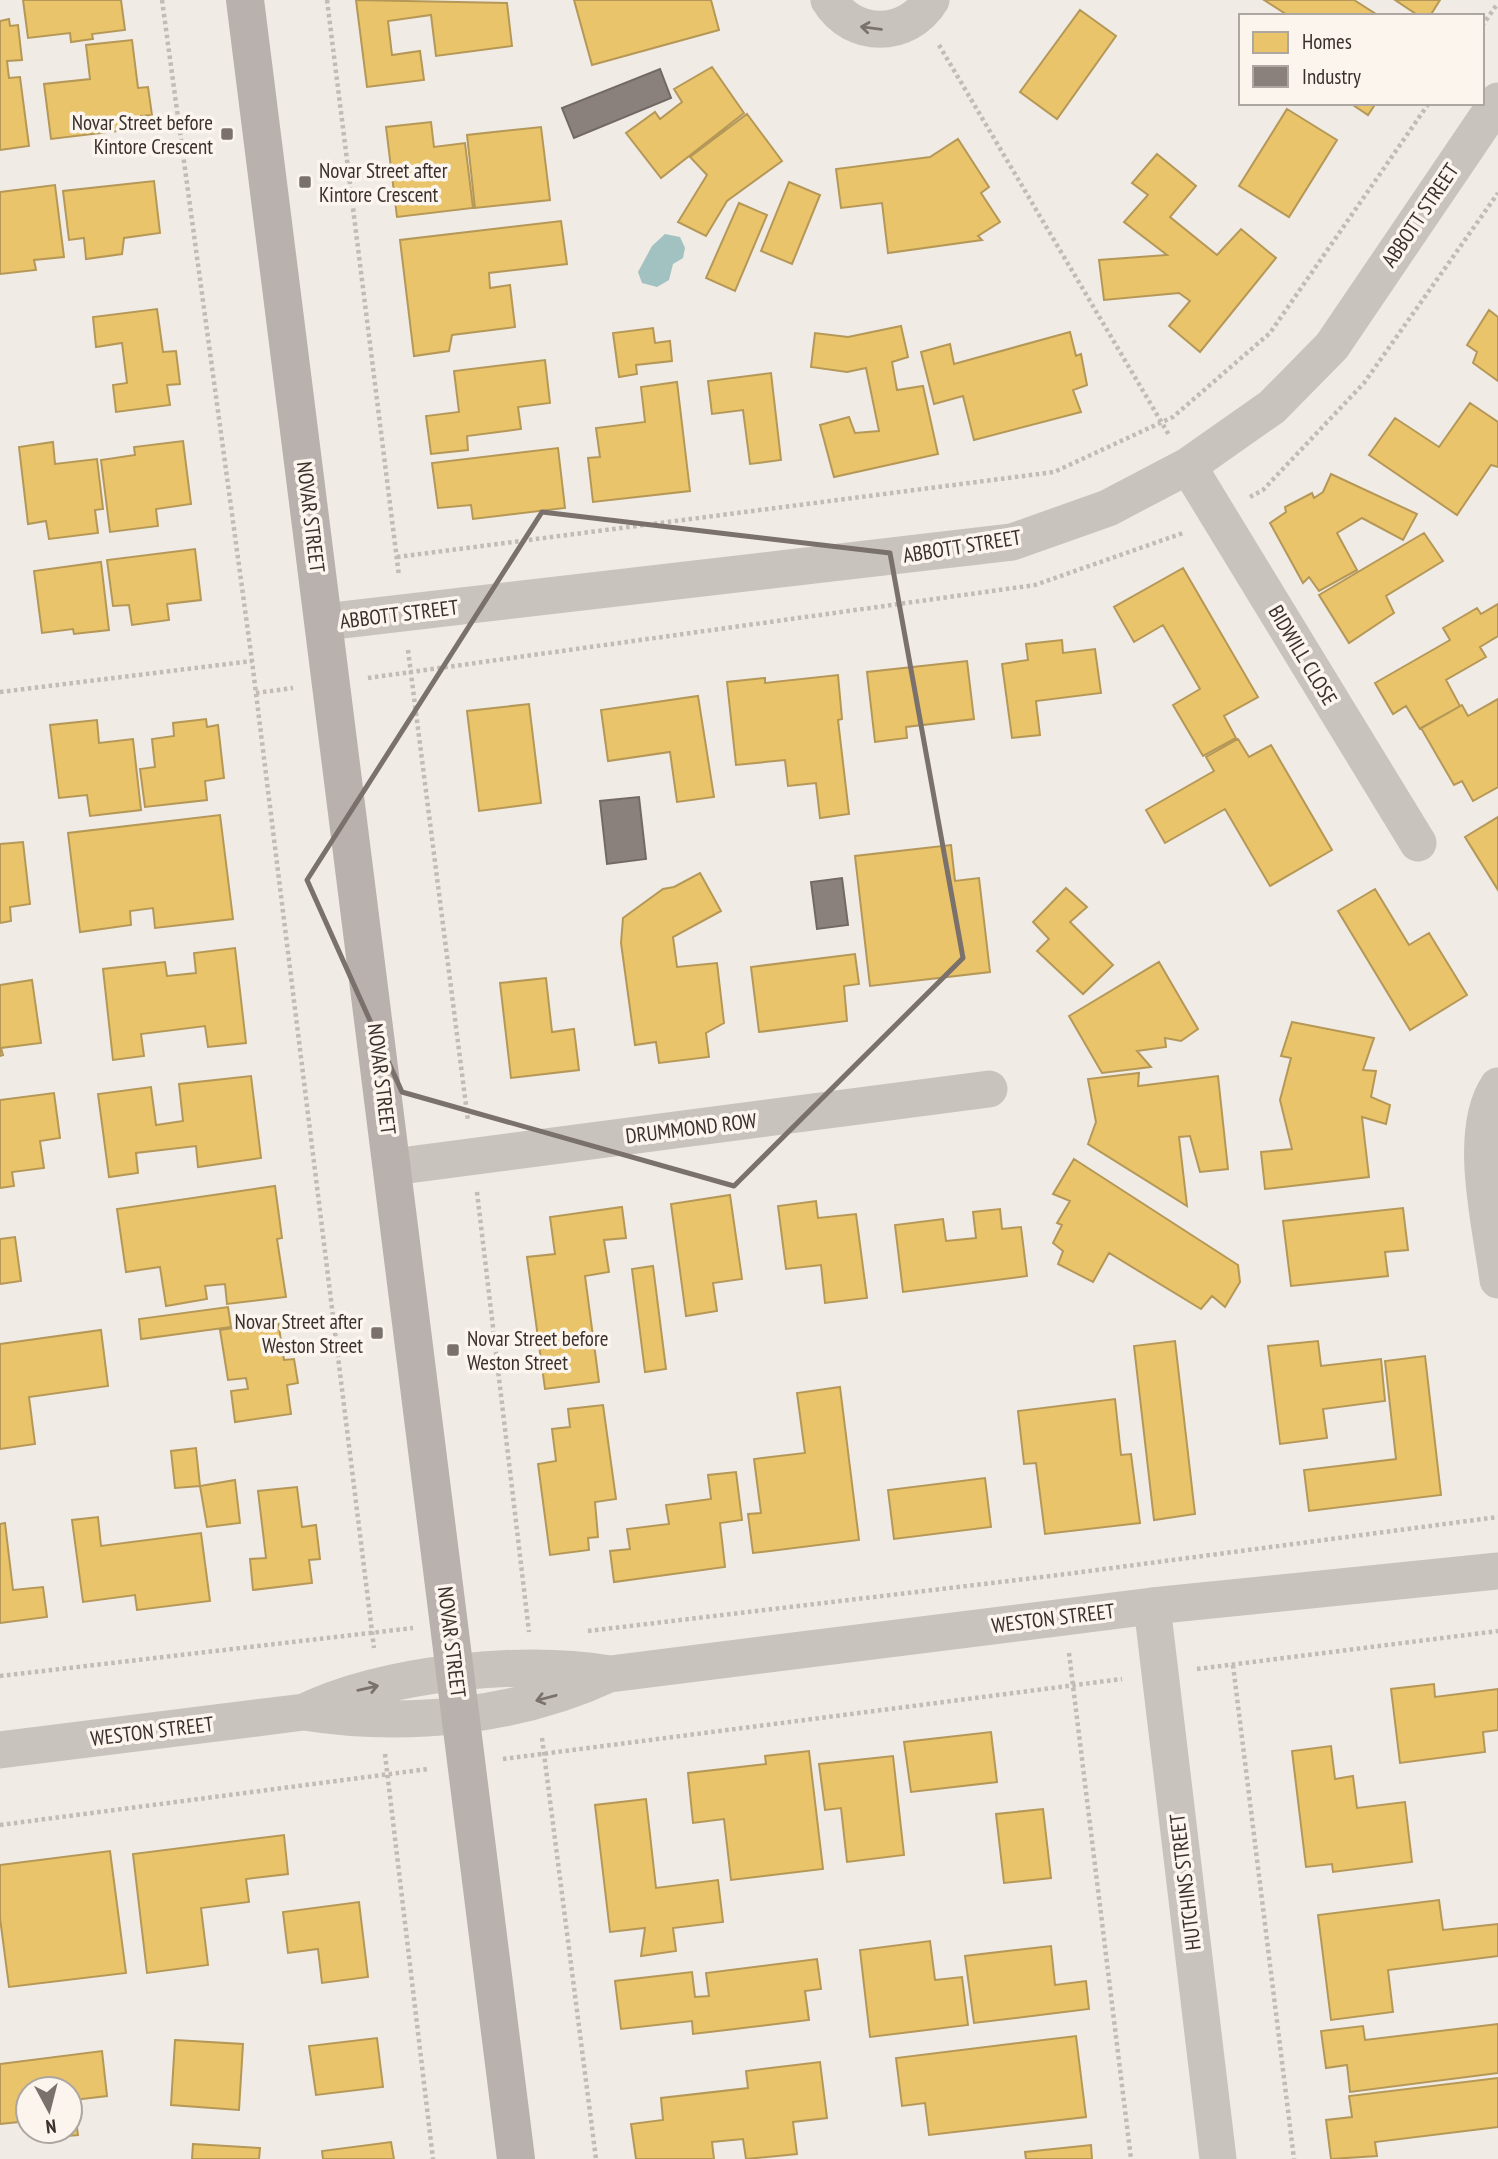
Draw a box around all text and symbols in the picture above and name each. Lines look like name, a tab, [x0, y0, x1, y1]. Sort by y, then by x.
legend	[1239, 14, 1484, 105]
one-way arrow	[860, 21, 883, 34]
text: Homes	[1302, 28, 1352, 55]
text: Industry	[1302, 63, 1361, 90]
place label: Novar Street before Kintore Crescent	[72, 109, 213, 160]
marker: Novar Street before Kintore Crescent	[219, 126, 235, 142]
place label: Novar Street after Kintore Crescent	[319, 157, 448, 208]
street label: ABBOTT STREET	[1375, 157, 1465, 272]
marker: Novar Street after Kintore Crescent	[297, 174, 313, 190]
street label: NOVAR STREET	[291, 460, 331, 575]
street label: ABBOTT STREET	[901, 523, 1024, 569]
street label: ABBOTT STREET	[338, 593, 460, 635]
street label: BIDWILL CLOSE	[1263, 600, 1343, 710]
street label: NOVAR STREET	[362, 1022, 402, 1137]
street label: DRUMMOND ROW	[624, 1107, 758, 1149]
place label: Novar Street after Weston Street	[235, 1308, 363, 1359]
marker: Novar Street after Weston Street	[369, 1325, 385, 1341]
place label: Novar Street before Weston Street	[467, 1325, 608, 1376]
marker: Novar Street before Weston Street	[445, 1342, 461, 1358]
street label: NOVAR STREET	[432, 1585, 472, 1700]
street label: WESTON STREET	[990, 1597, 1117, 1639]
one-way arrow	[356, 1681, 379, 1694]
one-way arrow	[535, 1692, 558, 1705]
street label: WESTON STREET	[89, 1710, 216, 1752]
street label: HUTCHINS STREET	[1163, 1812, 1207, 1952]
north arrow	[14, 2075, 84, 2145]
text: N	[45, 2114, 58, 2139]

